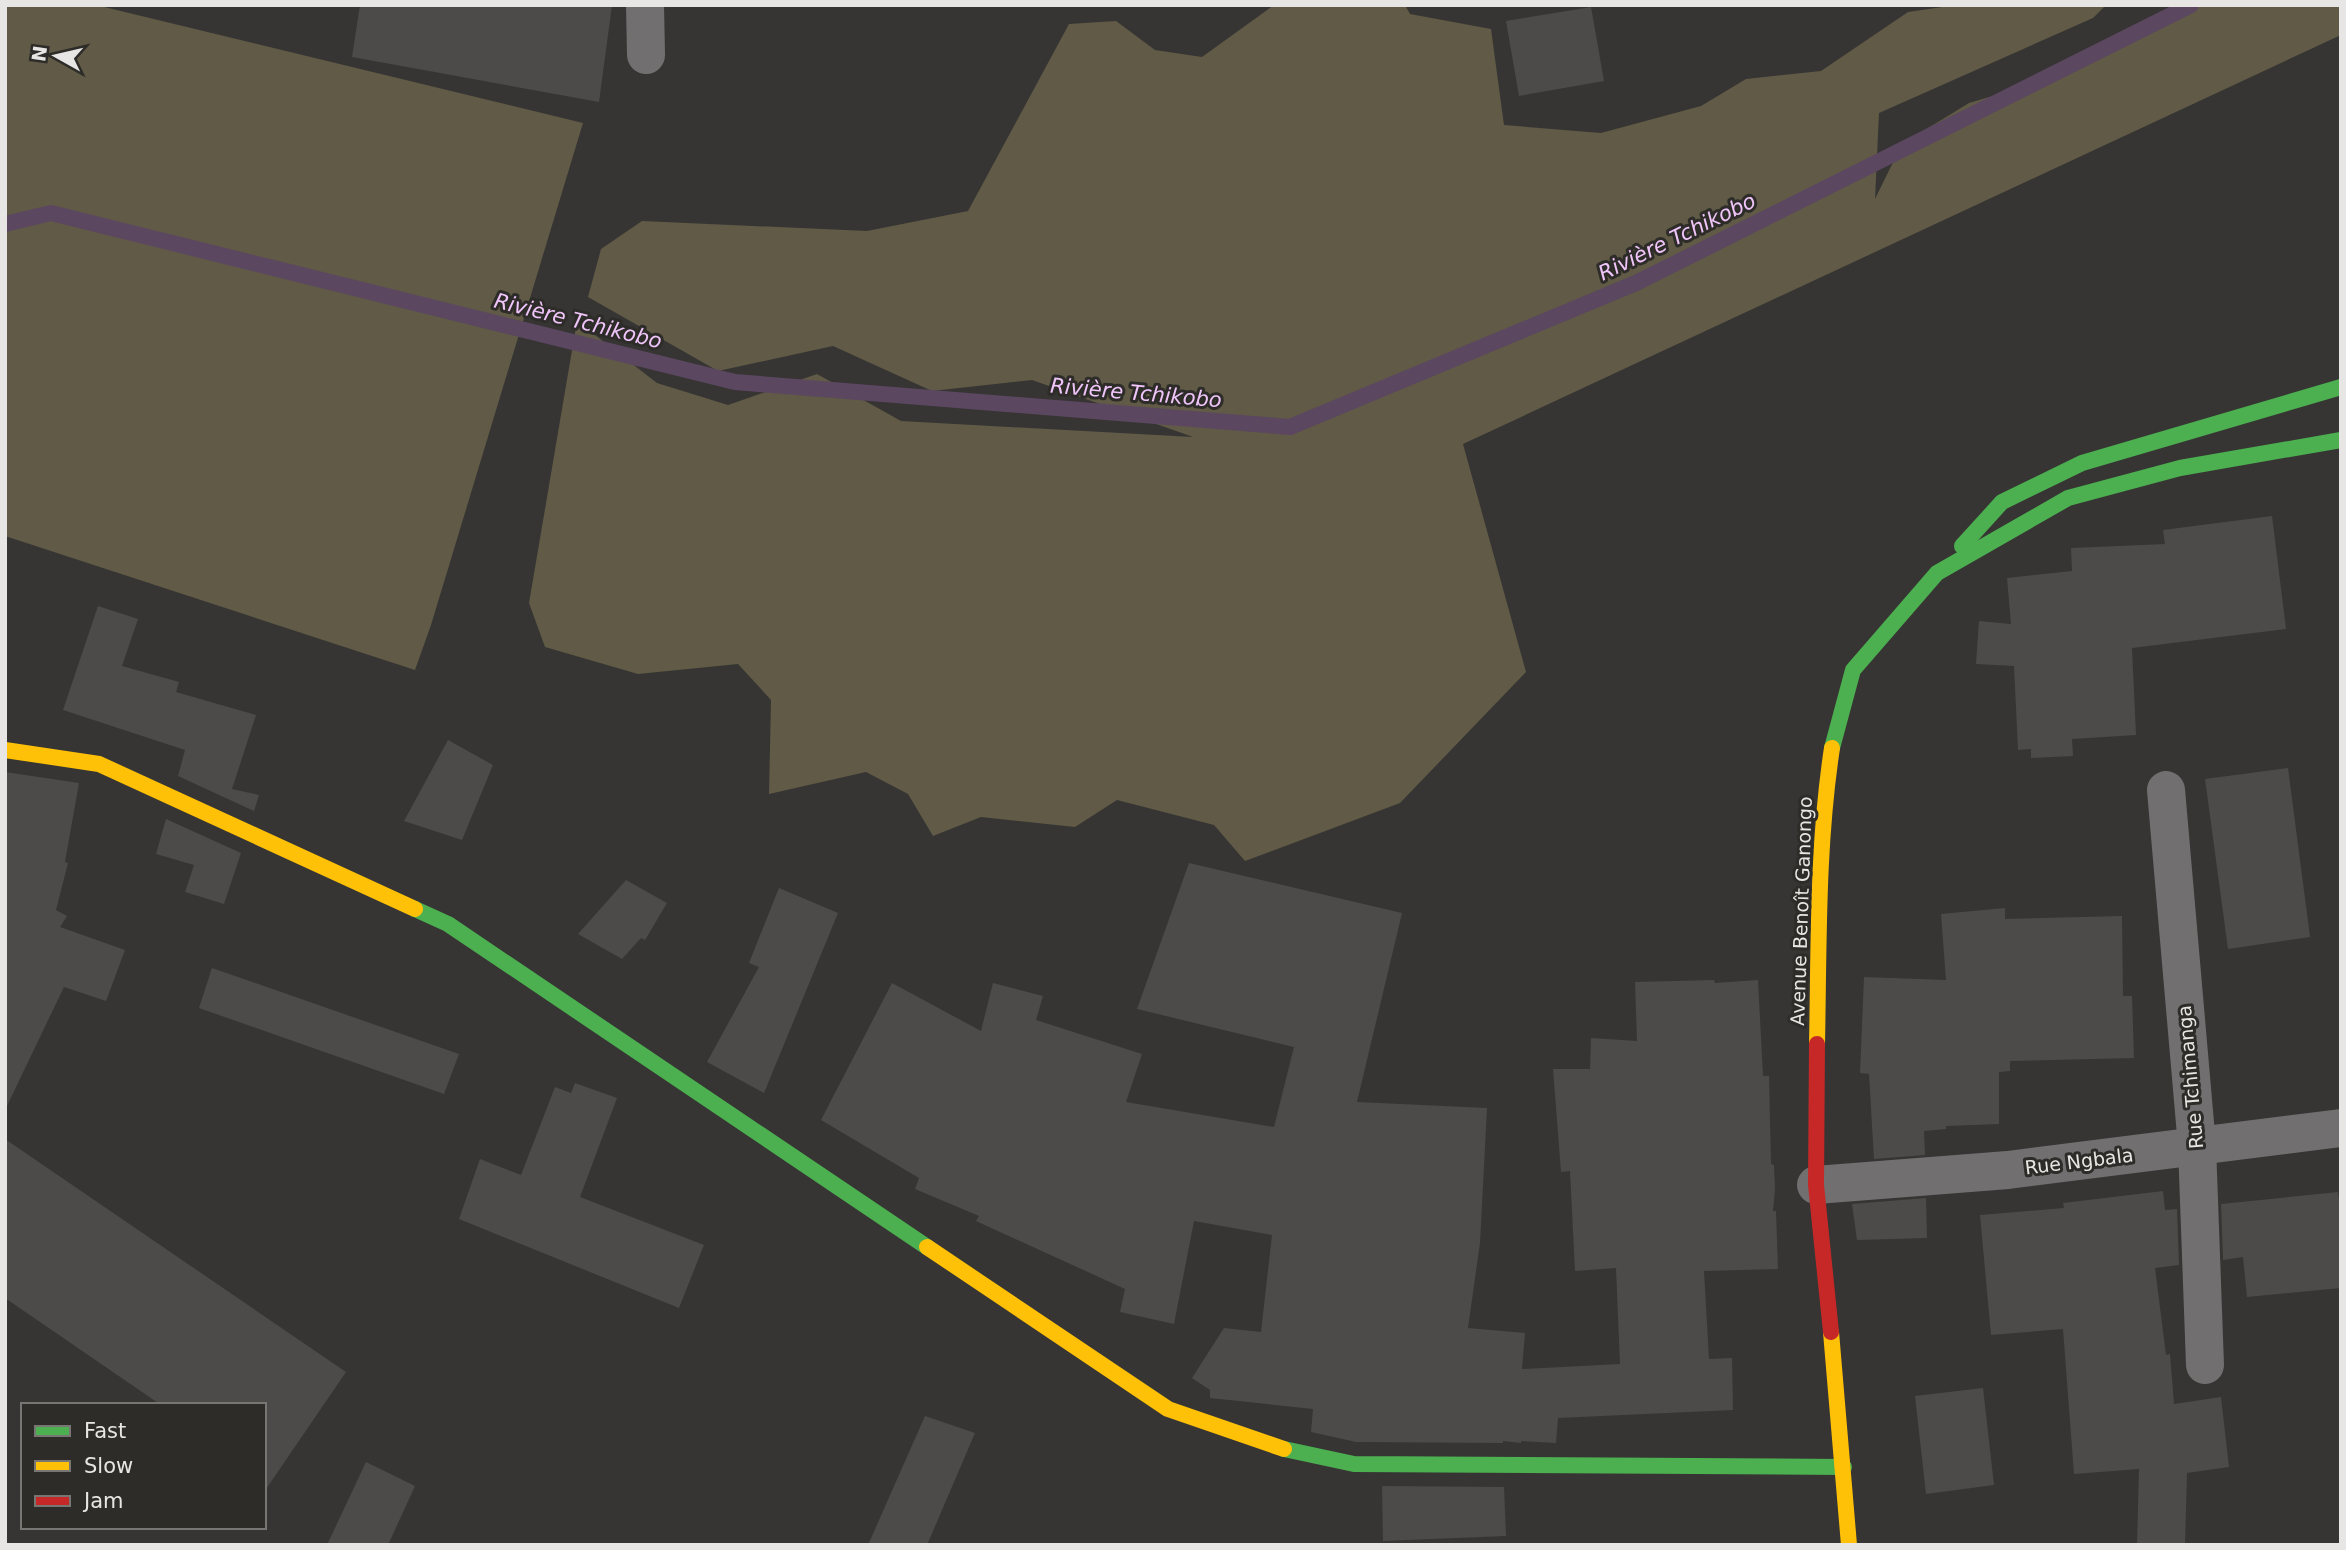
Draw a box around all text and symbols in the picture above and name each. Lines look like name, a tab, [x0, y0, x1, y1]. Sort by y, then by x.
north arrow	[21, 21, 91, 91]
text: N	[27, 44, 51, 63]
water label: Rivière Tchikobo	[1594, 189, 1760, 285]
water label: Rivière Tchikobo	[492, 289, 664, 353]
water label: Rivière Tchikobo	[1049, 374, 1223, 412]
street label: Avenue Benoît Ganongo	[1786, 796, 1816, 1026]
street label: Rue Tchimanga	[2173, 1004, 2207, 1150]
street label: Rue Ngbala	[2024, 1143, 2134, 1179]
legend	[21, 1403, 266, 1529]
text: Fast	[84, 1419, 126, 1443]
text: Slow	[84, 1454, 133, 1478]
text: Jam	[82, 1489, 124, 1513]

